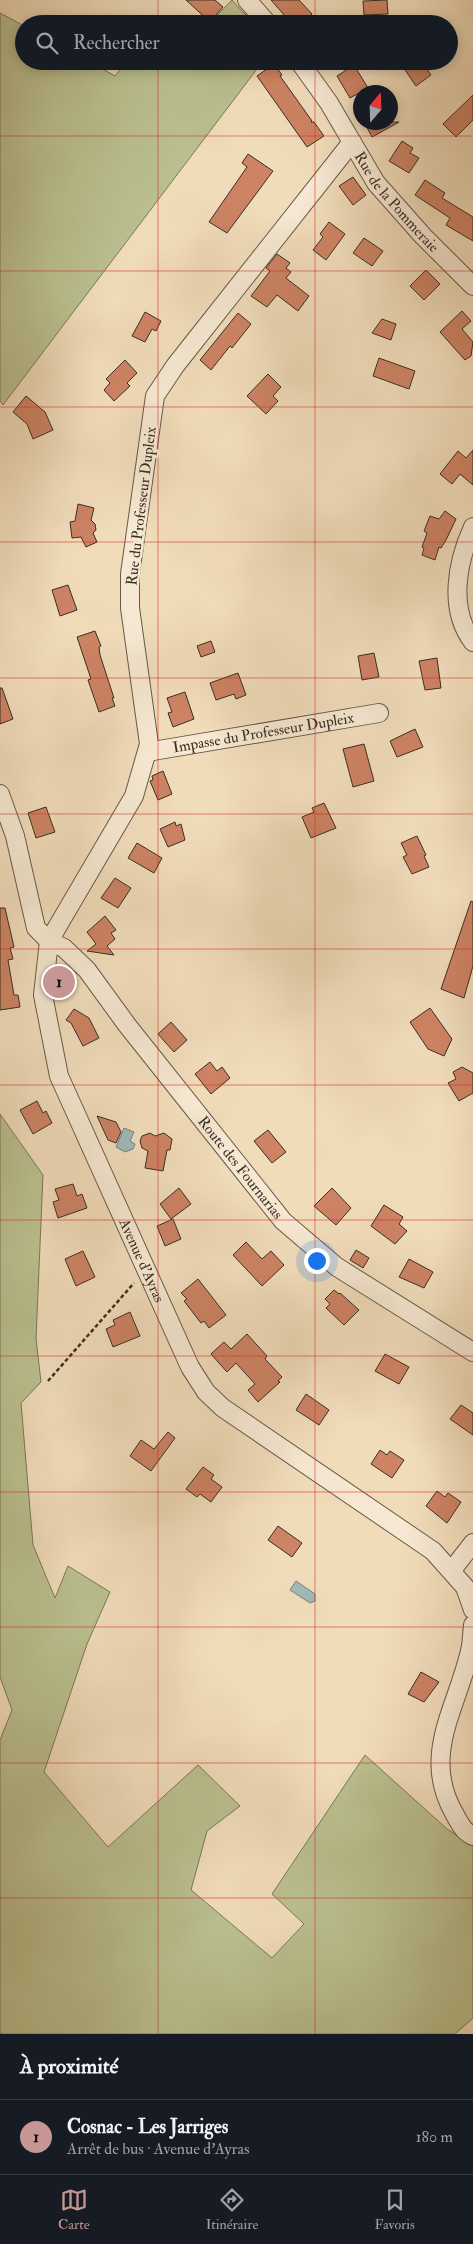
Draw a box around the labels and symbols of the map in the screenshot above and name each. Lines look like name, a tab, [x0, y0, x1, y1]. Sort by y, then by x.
north arrow	[353, 85, 398, 130]
street label: Rue de la Pommeraie	[350, 148, 443, 257]
street label: Rue du Professeur Dupleix	[122, 425, 162, 587]
street label: Impasse du Professeur Dupleix	[171, 708, 356, 757]
pin: 1	[43, 963, 75, 1001]
street label: Route des Fournarias	[193, 1113, 287, 1223]
street label: Avenue d'Ayras	[114, 1215, 169, 1306]
your location	[304, 1248, 330, 1274]

